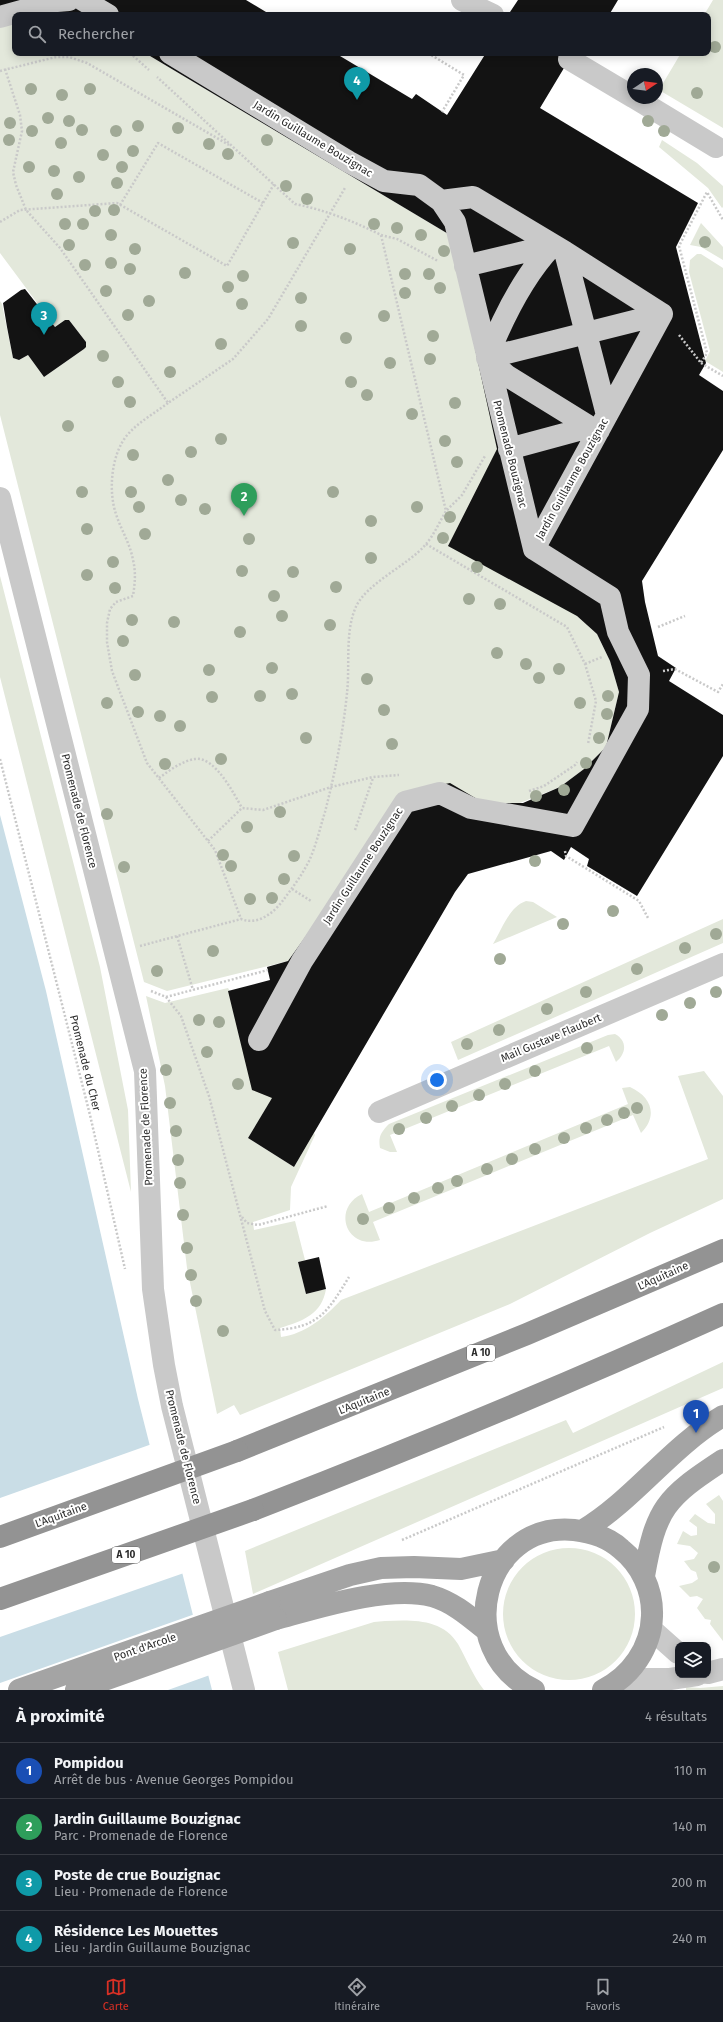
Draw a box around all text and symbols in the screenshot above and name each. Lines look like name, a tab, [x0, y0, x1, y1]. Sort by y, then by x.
search box	[12, 12, 711, 56]
icon: search	[26, 23, 48, 45]
text: Rechercher	[58, 25, 134, 43]
pin: 4	[344, 67, 370, 100]
north arrow	[627, 68, 663, 104]
street label: Jardin Guillaume Bouzignac	[251, 98, 375, 180]
pin: 3	[31, 302, 57, 335]
street label: Promenade Bouzignac	[490, 399, 530, 509]
street label: Jardin Guillaume Bouzignac	[533, 416, 611, 542]
pin: 2	[231, 483, 257, 516]
street label: Promenade de Florence	[58, 752, 100, 870]
street label: Jardin Guillaume Bouzignac	[320, 805, 406, 927]
street label: Mail Gustave Flaubert	[499, 1011, 603, 1065]
street label: Promenade du Cher	[67, 1014, 103, 1113]
street label: Promenade de Florence	[136, 1068, 156, 1186]
your location	[427, 1070, 447, 1090]
street label: L'Aquitaine	[636, 1259, 690, 1293]
road number: A 10	[467, 1345, 495, 1361]
street label: L'Aquitaine	[336, 1385, 392, 1417]
street label: Promenade de Florence	[162, 1388, 204, 1506]
pin: 1	[683, 1400, 709, 1433]
street label: L'Aquitaine	[33, 1500, 89, 1530]
road number: A 10	[112, 1547, 140, 1563]
street label: Pont d'Arcole	[112, 1630, 178, 1664]
map controls	[675, 1642, 711, 1678]
button: layers	[675, 1642, 711, 1678]
text: À proximité	[16, 1706, 105, 1727]
text: 4 résultats	[645, 1709, 707, 1724]
text: Pompidou	[54, 1754, 124, 1772]
text: 1	[26, 1763, 32, 1778]
text: 110 m	[674, 1763, 707, 1778]
text: Arrêt de bus · Avenue Georges Pompidou	[54, 1772, 294, 1787]
text: Jardin Guillaume Bouzignac	[54, 1810, 241, 1828]
text: 2	[26, 1819, 32, 1834]
text: 140 m	[673, 1819, 707, 1834]
text: Parc · Promenade de Florence	[54, 1828, 228, 1843]
text: Poste de crue Bouzignac	[54, 1866, 220, 1884]
text: 3	[26, 1875, 32, 1890]
text: 200 m	[671, 1875, 707, 1890]
text: Lieu · Promenade de Florence	[54, 1884, 228, 1899]
text: Résidence Les Mouettes	[54, 1922, 218, 1940]
text: 4	[25, 1931, 33, 1946]
text: 240 m	[672, 1931, 707, 1946]
text: Lieu · Jardin Guillaume Bouzignac	[54, 1940, 250, 1955]
tab: Carte	[103, 1976, 129, 2013]
tab: Itinéraire	[334, 1976, 380, 2013]
tab: Favoris	[585, 1976, 620, 2013]

